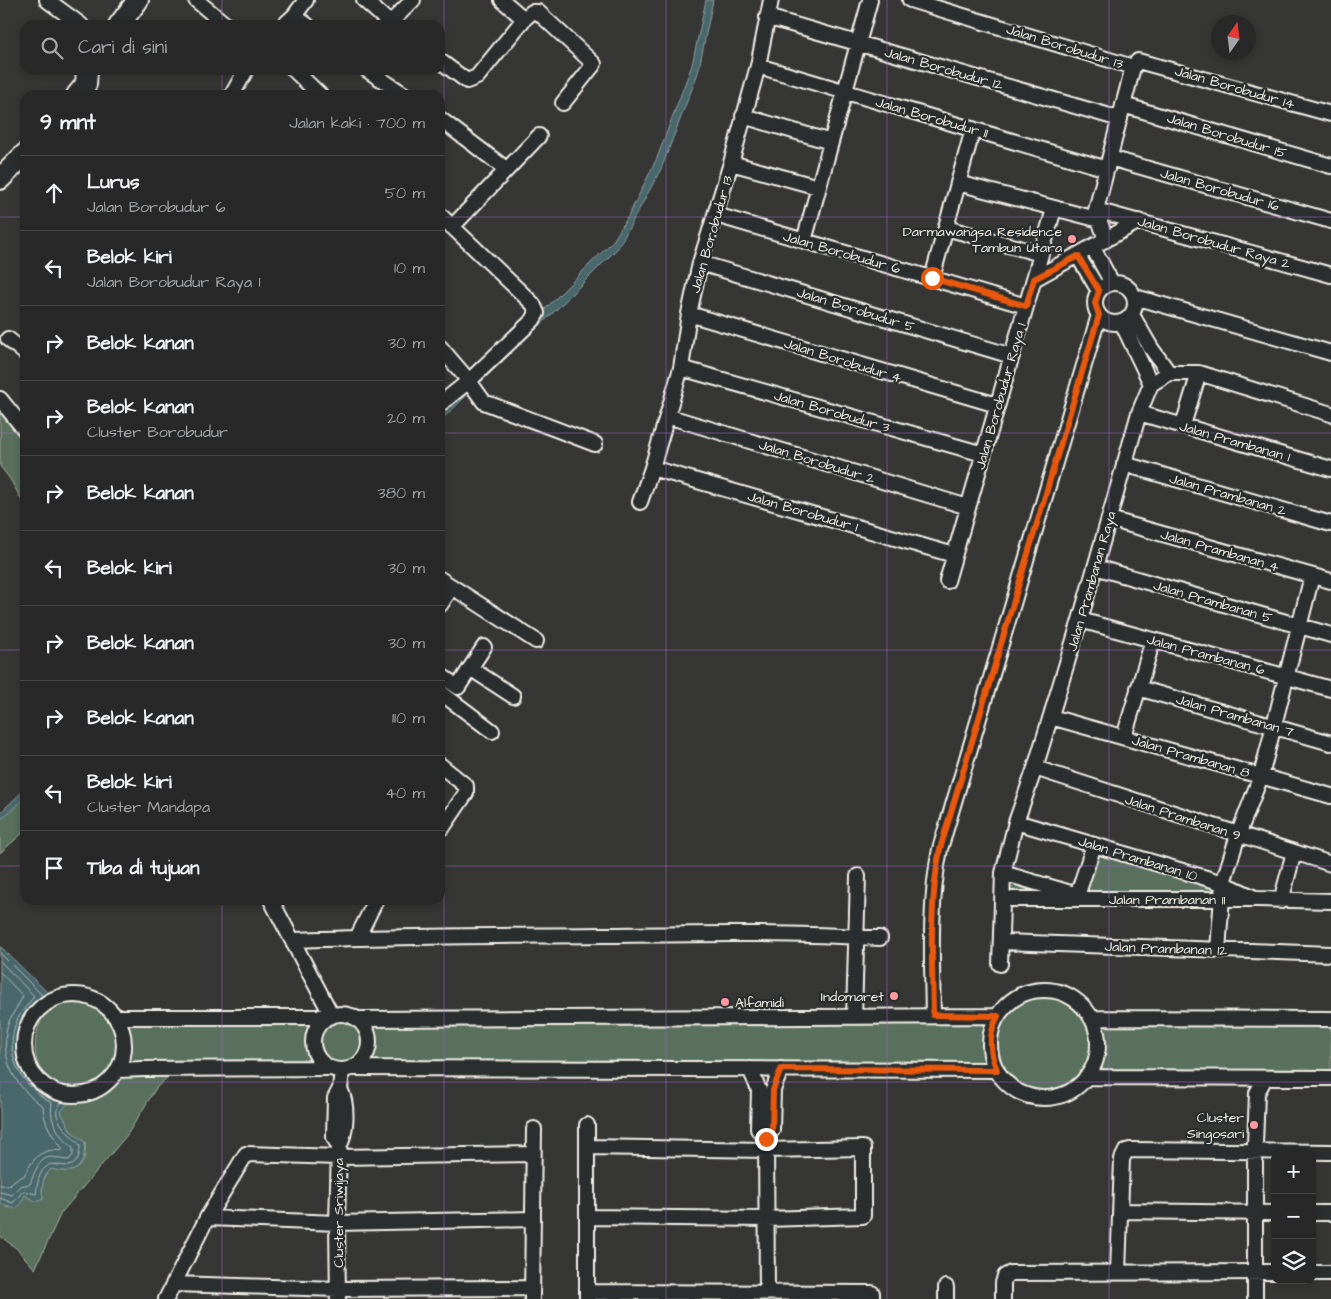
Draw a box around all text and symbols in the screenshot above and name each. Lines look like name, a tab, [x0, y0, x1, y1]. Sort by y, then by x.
north arrow	[1211, 15, 1256, 60]
search box	[20, 20, 445, 75]
street label: Jalan Borobudur 13	[1004, 20, 1126, 74]
icon: search	[38, 34, 66, 62]
text: Cari di sini	[78, 34, 167, 61]
street label: Jalan Borobudur 12	[882, 42, 1005, 95]
street label: Jalan Borobudur 14	[1172, 61, 1297, 115]
street label: Jalan Borobudur 11	[873, 92, 990, 144]
text: 9 mnt	[40, 108, 96, 137]
street label: Jalan Borobudur 15	[1164, 108, 1289, 164]
text: Jalan kaki · 700 m	[289, 112, 425, 134]
street label: Jalan Borobudur 16	[1158, 163, 1282, 217]
text: Lurus	[87, 169, 139, 196]
street label: Jalan Borobudur 13	[686, 173, 738, 295]
icon: ahead	[40, 179, 68, 207]
text: 50 m	[385, 182, 425, 204]
text: Jalan Borobudur 6	[87, 196, 226, 218]
street label: Jalan Borobudur Raya 2	[1135, 212, 1292, 274]
place label: Darmawangsa Residence Tambun Utara	[903, 222, 1062, 258]
street label: Jalan Borobudur 6	[781, 227, 903, 279]
marker: Darmawangsa Residence Tambun Utara	[1066, 233, 1078, 245]
text: Belok kiri	[87, 244, 172, 271]
icon: left	[40, 254, 68, 282]
text: 10 m	[394, 257, 425, 279]
route start	[921, 267, 944, 290]
text: Jalan Borobudur Raya 1	[87, 271, 260, 293]
street label: Jalan Borobudur 5	[794, 283, 917, 337]
street label: Jalan Borobudur Raya 1	[970, 320, 1032, 472]
icon: right	[40, 329, 68, 357]
text: Belok kanan	[87, 330, 194, 357]
text: 30 m	[388, 332, 425, 354]
street label: Jalan Borobudur 4	[781, 334, 904, 388]
street label: Jalan Borobudur 3	[771, 386, 892, 438]
text: Belok kanan	[87, 394, 194, 421]
icon: right	[40, 404, 68, 432]
text: 20 m	[387, 407, 425, 429]
street label: Jalan Prambanan 1	[1177, 417, 1293, 467]
text: Cluster Borobudur	[87, 421, 228, 443]
street label: Jalan Borobudur 2	[756, 435, 877, 489]
street label: Jalan Prambanan 2	[1167, 469, 1289, 521]
icon: right	[40, 479, 68, 507]
text: Belok kanan	[87, 480, 194, 507]
text: 380 m	[378, 482, 425, 504]
street label: Jalan Borobudur 1	[745, 487, 861, 537]
street label: Jalan Prambanan Raya	[1062, 509, 1122, 654]
street label: Jalan Prambanan 4	[1158, 524, 1282, 578]
icon: left	[40, 554, 68, 582]
text: Belok kiri	[87, 555, 172, 582]
text: 30 m	[388, 557, 425, 579]
street label: Jalan Prambanan 5	[1151, 575, 1275, 629]
icon: right	[40, 629, 68, 657]
text: Belok kanan	[87, 630, 194, 657]
street label: Jalan Prambanan 6	[1144, 630, 1267, 680]
text: 30 m	[388, 632, 425, 654]
street label: Jalan Prambanan 7	[1174, 690, 1296, 742]
icon: right	[40, 704, 68, 732]
text: Belok kanan	[87, 705, 194, 732]
text: 110 m	[392, 707, 425, 729]
street label: Jalan Prambanan 8	[1129, 731, 1252, 783]
text: Belok kiri	[87, 769, 172, 796]
icon: left	[40, 779, 68, 807]
text: 40 m	[385, 782, 425, 804]
street label: Jalan Prambanan 9	[1122, 790, 1243, 846]
text: Cluster Mandapa	[87, 796, 210, 818]
street label: Jalan Prambanan 10	[1076, 831, 1200, 887]
icon: arrive	[40, 854, 68, 882]
text: Tiba di tujuan	[87, 855, 199, 882]
street label: Jalan Prambanan 11	[1109, 890, 1225, 910]
street label: Jalan Prambanan 12	[1104, 937, 1228, 961]
place label: Indomaret	[821, 987, 884, 1007]
marker: Indomaret	[888, 990, 900, 1002]
place label: Alfamidi	[735, 993, 784, 1013]
marker: Alfamidi	[719, 996, 731, 1008]
place label: Cluster Singosari	[1187, 1108, 1244, 1144]
marker: Cluster Singosari	[1248, 1119, 1260, 1131]
route end	[755, 1128, 778, 1151]
map controls	[1271, 1149, 1316, 1284]
button: +	[1271, 1149, 1316, 1194]
street label: Cluster Sriwijaya	[329, 1158, 349, 1268]
button: −	[1271, 1194, 1316, 1239]
button: layers	[1271, 1239, 1316, 1284]

